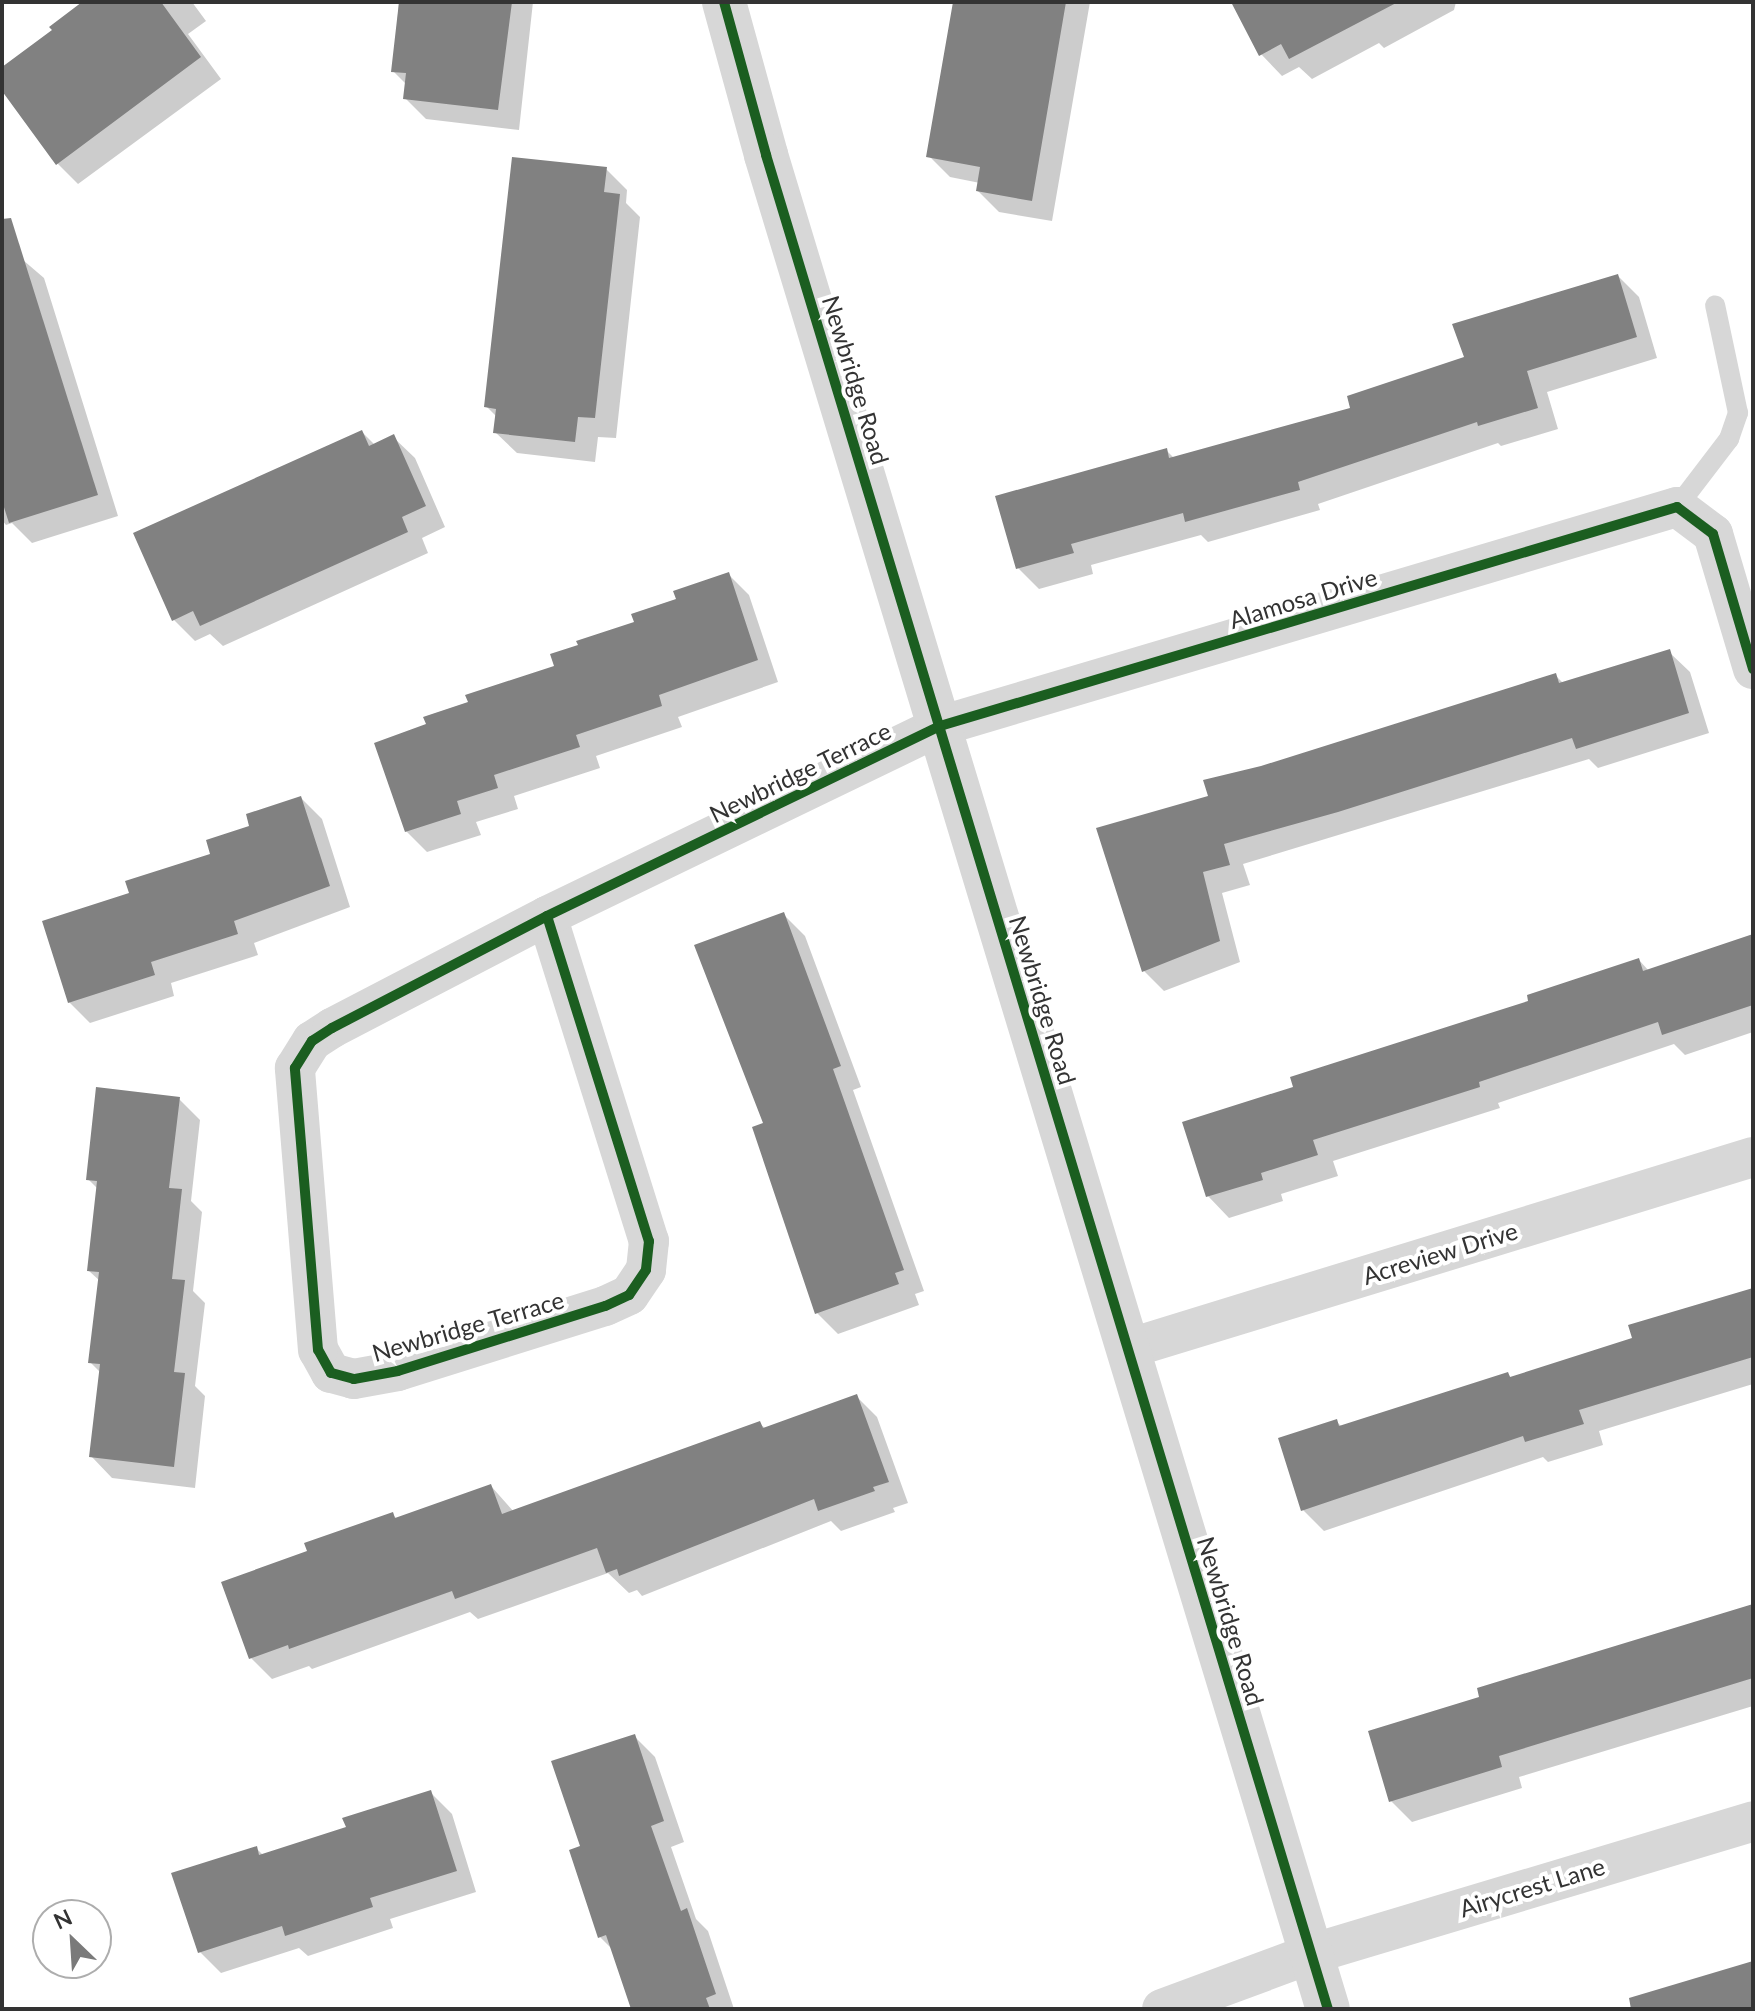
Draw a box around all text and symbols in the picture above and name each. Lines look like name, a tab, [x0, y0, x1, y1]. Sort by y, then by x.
street label: Newbridge Road	[817, 292, 895, 468]
street label: Alamosa Drive	[1226, 562, 1380, 634]
street label: Newbridge Terrace	[704, 715, 896, 829]
street label: Newbridge Road	[1004, 912, 1082, 1088]
street label: Acreview Drive	[1359, 1216, 1521, 1290]
street label: Newbridge Terrace	[368, 1285, 568, 1367]
street label: Newbridge Road	[1192, 1533, 1270, 1709]
street label: Airycrest Lane	[1456, 1851, 1608, 1923]
north arrow	[32, 1899, 112, 1979]
text: N	[49, 1903, 76, 1934]

